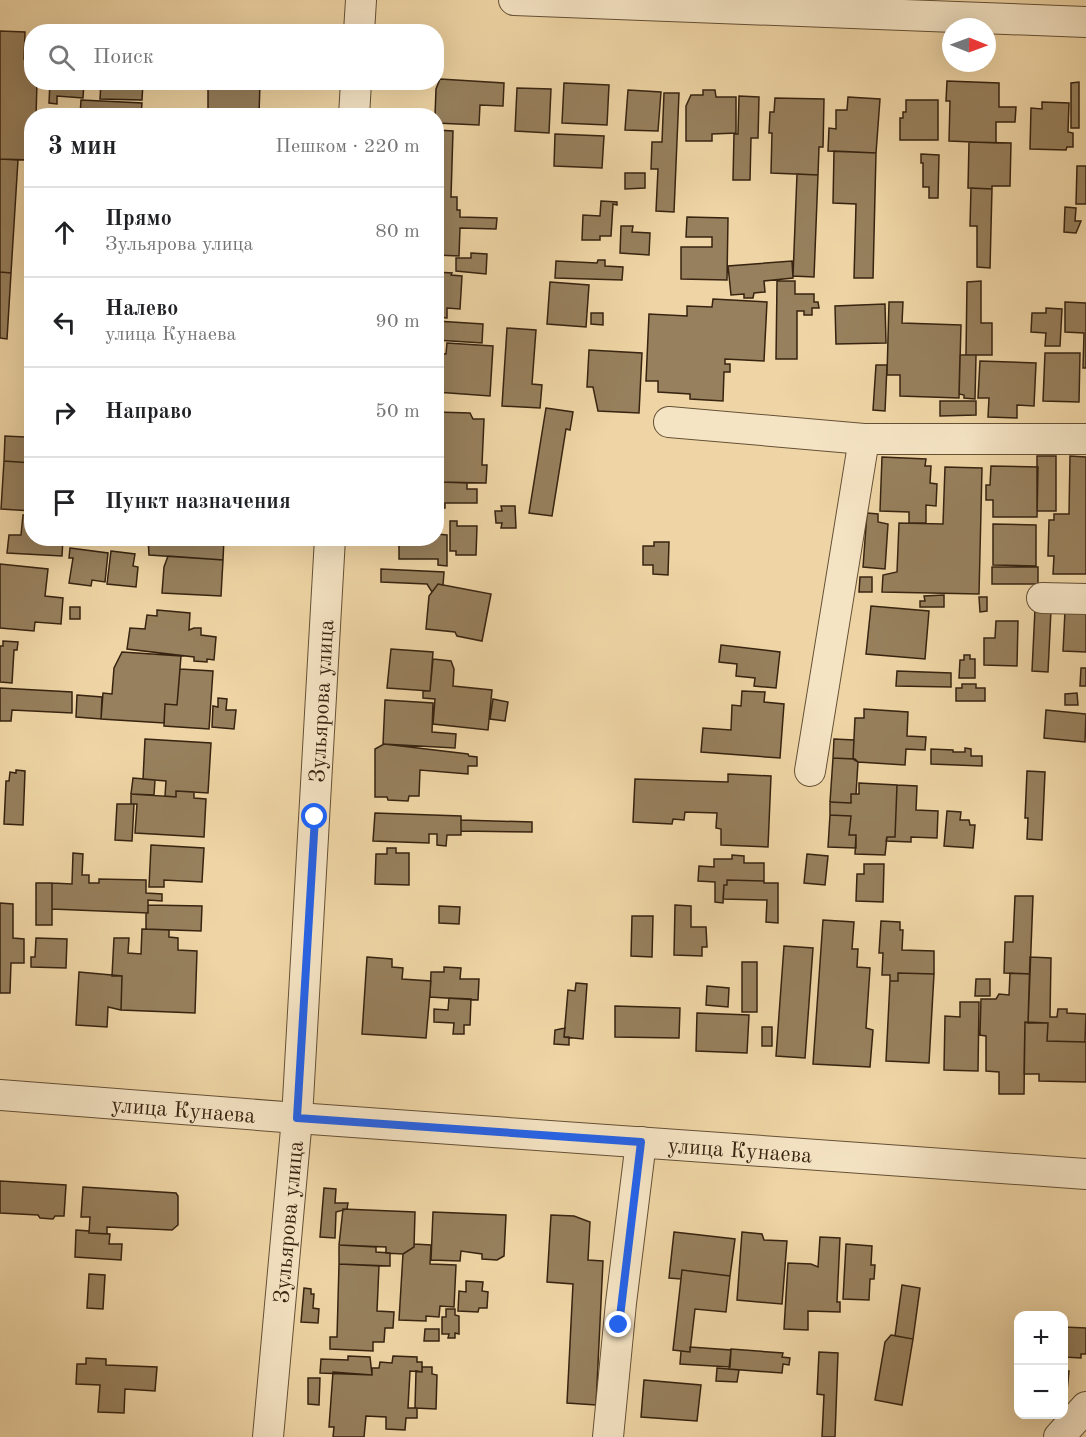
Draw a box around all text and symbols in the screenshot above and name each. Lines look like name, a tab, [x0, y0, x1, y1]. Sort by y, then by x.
north arrow	[942, 18, 996, 72]
search box	[24, 24, 444, 90]
icon: search	[45, 41, 78, 74]
text: Поиск	[93, 46, 154, 68]
text: 3 мин	[48, 134, 117, 160]
text: Пешком · 220 m	[275, 137, 420, 157]
text: Прямо	[105, 208, 172, 230]
icon: ahead	[48, 216, 81, 249]
text: 80 m	[375, 222, 420, 242]
text: Зульярова улица	[105, 235, 253, 255]
text: Налево	[105, 298, 178, 320]
icon: left	[48, 306, 81, 339]
text: 90 m	[375, 312, 420, 332]
text: улица Кунаева	[105, 325, 236, 345]
icon: right	[48, 396, 81, 429]
text: Направо	[105, 401, 192, 423]
text: 50 m	[375, 402, 420, 422]
icon: arrive	[48, 486, 81, 519]
text: Пункт назначения	[105, 491, 291, 513]
street label: Зульярова улица	[307, 619, 338, 783]
route start	[301, 803, 327, 829]
street label: улица Кунаева	[110, 1095, 256, 1128]
street label: улица Кунаева	[667, 1135, 813, 1168]
street label: Зульярова улица	[271, 1140, 308, 1304]
route end	[605, 1311, 631, 1337]
map controls	[1014, 1311, 1068, 1419]
button: +	[1014, 1311, 1068, 1365]
button: −	[1014, 1365, 1068, 1419]

